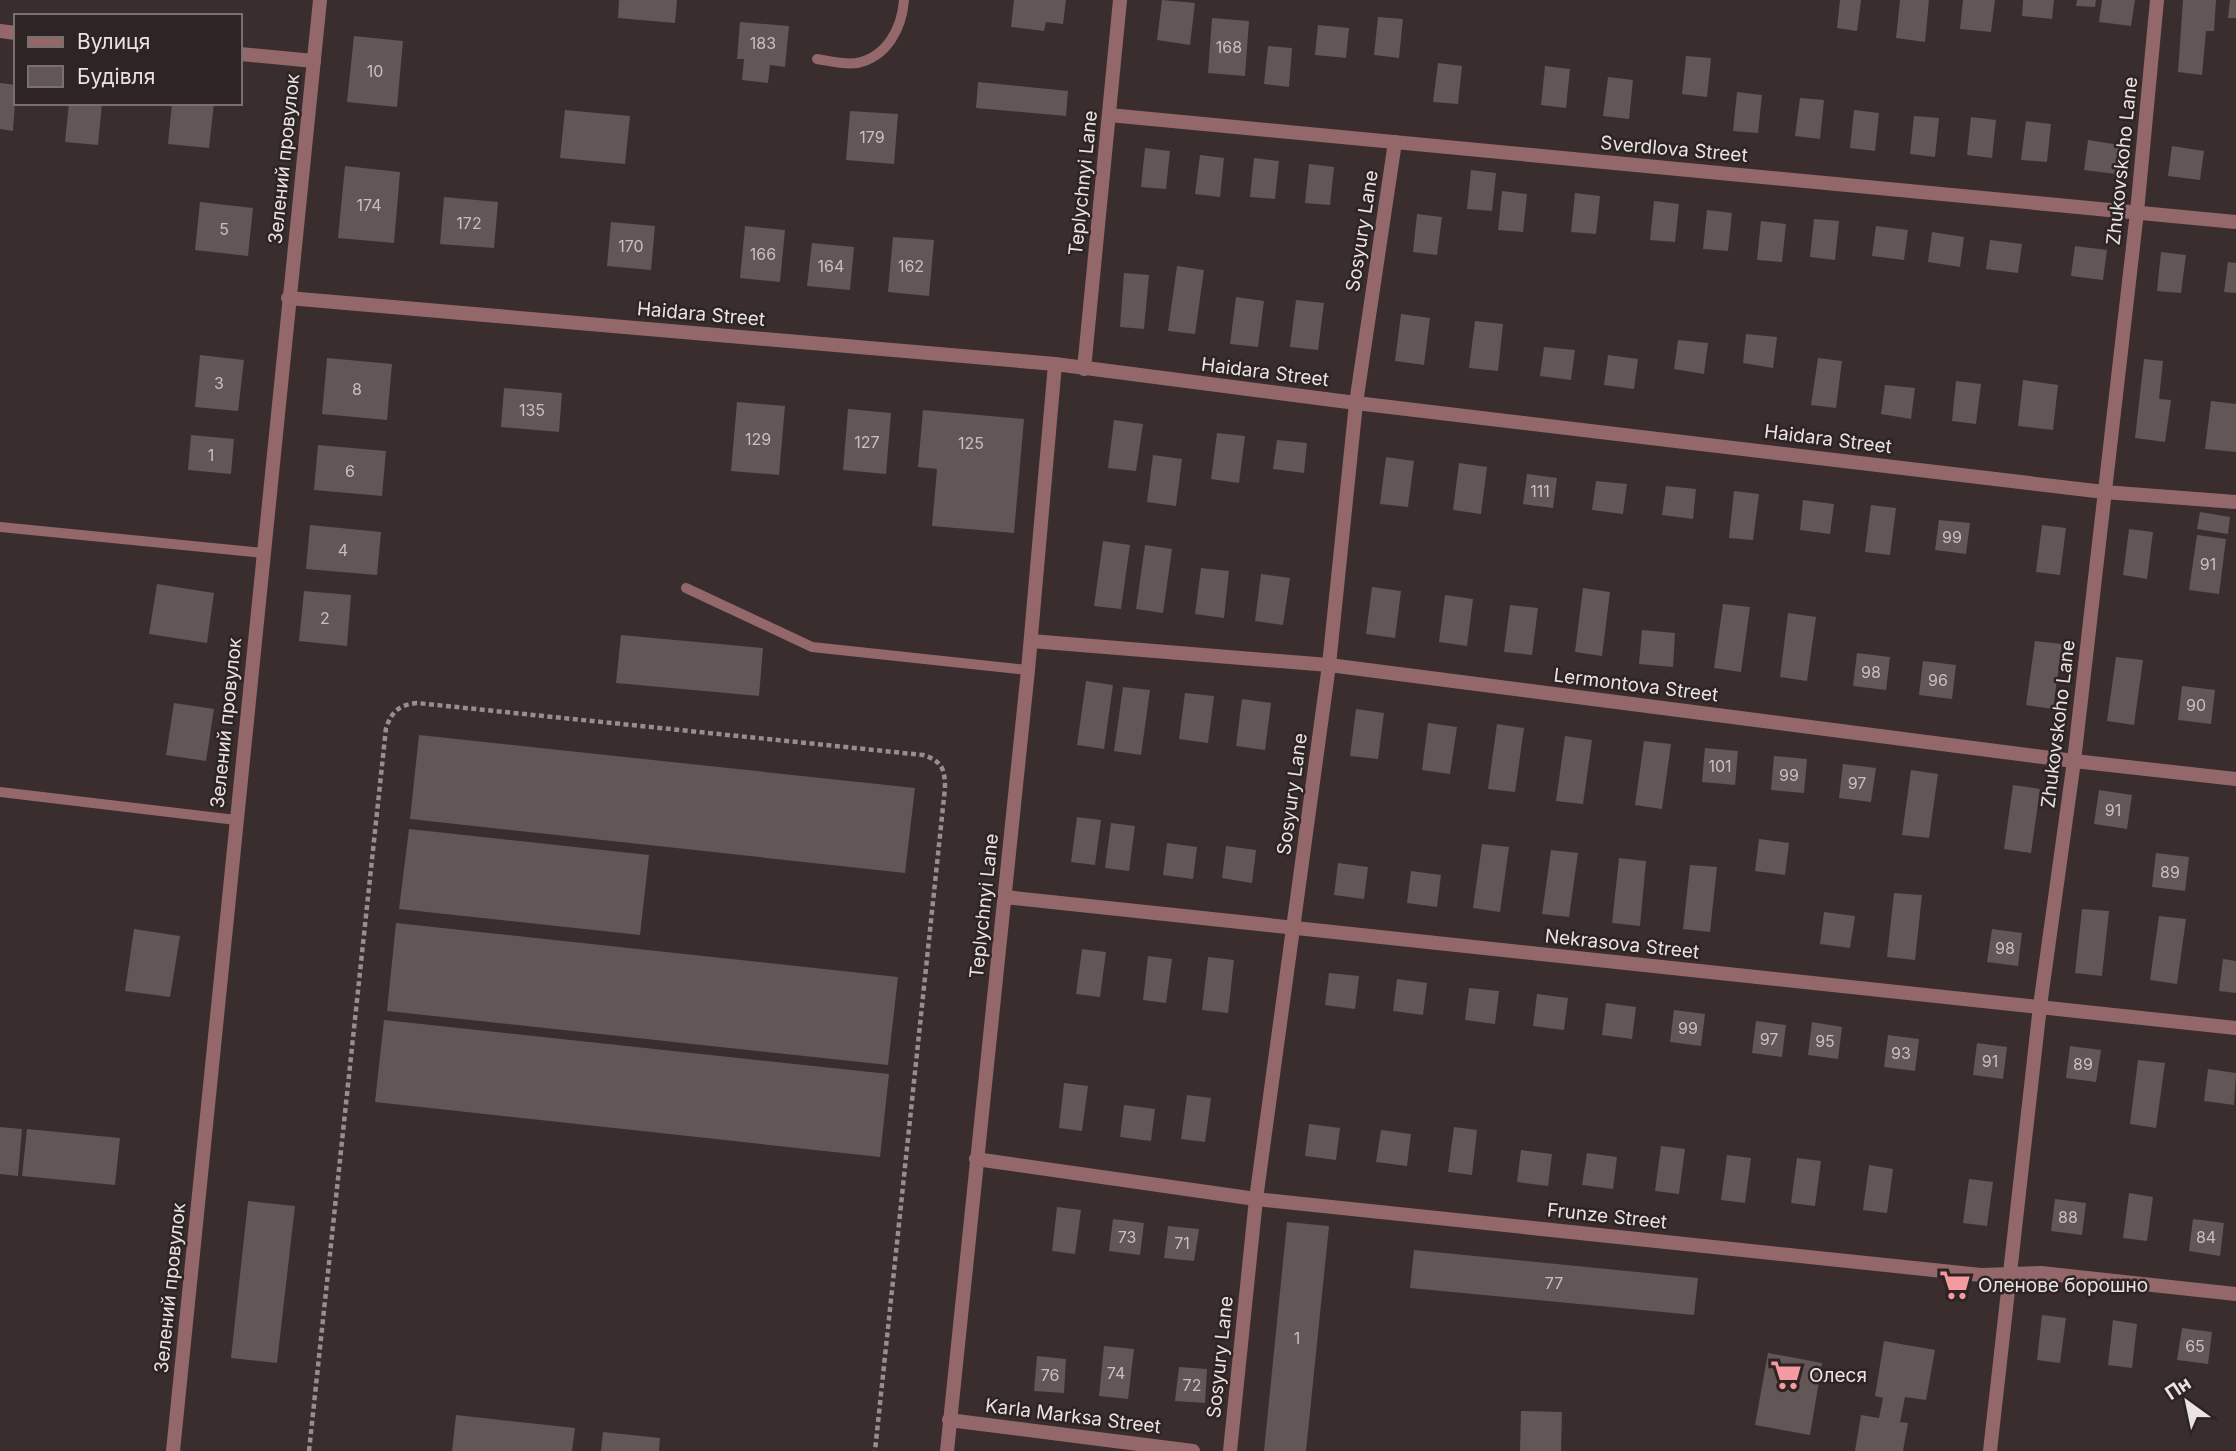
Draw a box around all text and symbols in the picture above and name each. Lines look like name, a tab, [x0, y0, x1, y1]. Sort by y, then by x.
legend	[14, 14, 242, 105]
text: Вулиця	[77, 29, 150, 54]
house number: 183	[750, 33, 776, 53]
house number: 168	[1216, 37, 1242, 57]
house number: 10	[367, 61, 383, 81]
text: Будівля	[77, 64, 155, 89]
street label: Зелений провулок	[264, 72, 304, 245]
street label: Zhukovskoho Lane	[2102, 76, 2142, 246]
street label: Teplychnyi Lane	[1064, 109, 1102, 257]
house number: 179	[859, 127, 885, 147]
street label: Sverdlova Street	[1599, 131, 1749, 167]
street label: Sosyury Lane	[1341, 169, 1383, 293]
house number: 174	[357, 195, 381, 215]
house number: 172	[456, 213, 482, 233]
house number: 5	[219, 219, 229, 239]
house number: 170	[618, 236, 644, 256]
house number: 166	[750, 244, 776, 264]
house number: 164	[818, 256, 844, 276]
house number: 162	[898, 256, 924, 276]
street label: Haidara Street	[636, 297, 766, 331]
street label: Haidara Street	[1200, 353, 1330, 391]
house number: 3	[214, 373, 224, 393]
house number: 8	[352, 379, 362, 399]
house number: 135	[519, 400, 545, 420]
street label: Haidara Street	[1763, 420, 1893, 458]
house number: 129	[745, 429, 771, 449]
house number: 127	[854, 432, 880, 452]
house number: 125	[958, 433, 984, 453]
house number: 1	[208, 445, 214, 465]
house number: 6	[345, 461, 355, 481]
house number: 111	[1530, 481, 1550, 501]
house number: 99	[1942, 527, 1962, 547]
house number: 4	[338, 540, 348, 560]
house number: 91	[2200, 554, 2216, 574]
house number: 2	[320, 608, 330, 628]
street label: Зелений провулок	[206, 636, 246, 809]
street label: Zhukovskoho Lane	[2036, 639, 2080, 809]
house number: 98	[1861, 662, 1881, 682]
street label: Lermontova Street	[1552, 663, 1720, 707]
house number: 96	[1928, 670, 1948, 690]
house number: 90	[2186, 695, 2206, 715]
street label: Sosyury Lane	[1272, 732, 1312, 856]
house number: 101	[1708, 756, 1732, 776]
house number: 99	[1779, 765, 1799, 785]
house number: 97	[1848, 773, 1866, 793]
house number: 91	[2105, 800, 2121, 820]
street label: Teplychnyi Lane	[965, 832, 1003, 980]
house number: 89	[2160, 862, 2180, 882]
street label: Nekrasova Street	[1544, 924, 1700, 964]
house number: 98	[1995, 938, 2015, 958]
house number: 99	[1678, 1018, 1698, 1038]
house number: 97	[1760, 1029, 1778, 1049]
house number: 95	[1815, 1031, 1835, 1051]
house number: 93	[1891, 1043, 1911, 1063]
house number: 91	[1982, 1051, 1998, 1071]
house number: 89	[2073, 1054, 2093, 1074]
street label: Frunze Street	[1546, 1198, 1668, 1234]
street label: Зелений провулок	[150, 1201, 190, 1374]
house number: 88	[2058, 1207, 2078, 1227]
house number: 73	[1118, 1227, 1136, 1247]
house number: 84	[2196, 1227, 2216, 1247]
house number: 71	[1174, 1233, 1190, 1253]
supermarket icon: Оленове борошно	[1938, 1268, 1972, 1302]
house number: 77	[1545, 1273, 1563, 1293]
place label: Оленове борошно	[1978, 1274, 2148, 1297]
street label: Sosyury Lane	[1202, 1295, 1238, 1419]
house number: 1	[1294, 1328, 1300, 1348]
house number: 65	[2185, 1336, 2205, 1356]
supermarket icon: Олеся	[1769, 1358, 1803, 1392]
house number: 74	[1107, 1363, 1125, 1383]
place label: Олеся	[1809, 1364, 1867, 1387]
house number: 76	[1041, 1365, 1059, 1385]
north arrow	[2152, 1367, 2222, 1437]
text: Пн	[2161, 1371, 2195, 1405]
house number: 72	[1183, 1375, 1201, 1395]
street label: Karla Marksa Street	[984, 1394, 1162, 1438]

